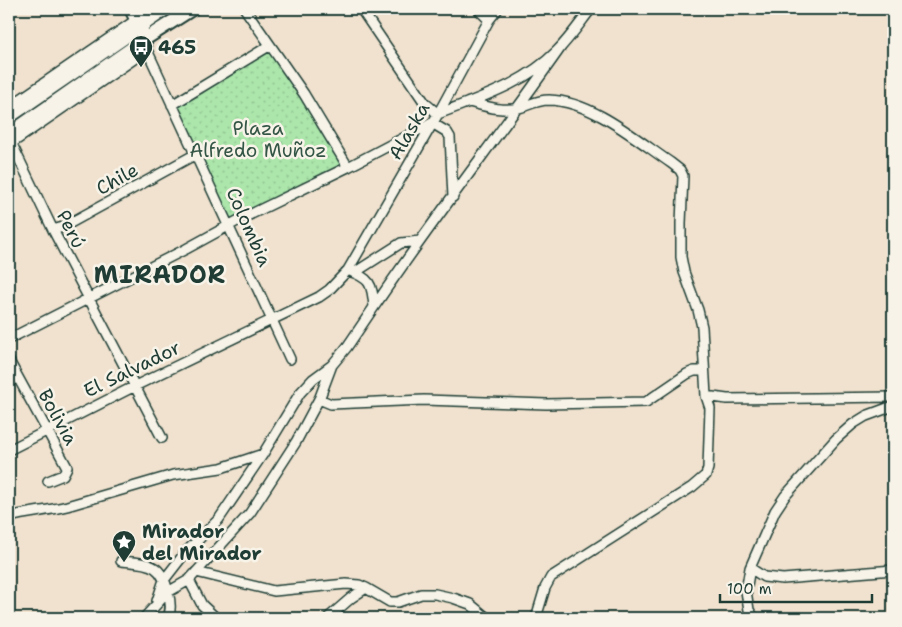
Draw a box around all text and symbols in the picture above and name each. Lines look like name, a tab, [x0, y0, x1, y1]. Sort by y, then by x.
bus stop icon: 465	[128, 34, 154, 68]
place label: 465	[158, 35, 196, 60]
street label: Alaska	[383, 98, 436, 164]
park label: Plaza Alfredo Muñoz	[189, 116, 327, 163]
street label: Chile	[91, 157, 143, 201]
street label: Colombia	[221, 184, 278, 271]
street label: Perú	[51, 206, 91, 252]
district label: MIRADOR	[94, 259, 226, 291]
street label: El Salvador	[79, 335, 185, 403]
street label: Bolivia	[32, 385, 84, 450]
place label: Mirador del Mirador	[142, 519, 262, 566]
place icon: Mirador del Mirador	[111, 529, 137, 563]
scale bar	[720, 572, 872, 604]
text: 100 m	[727, 579, 772, 599]

